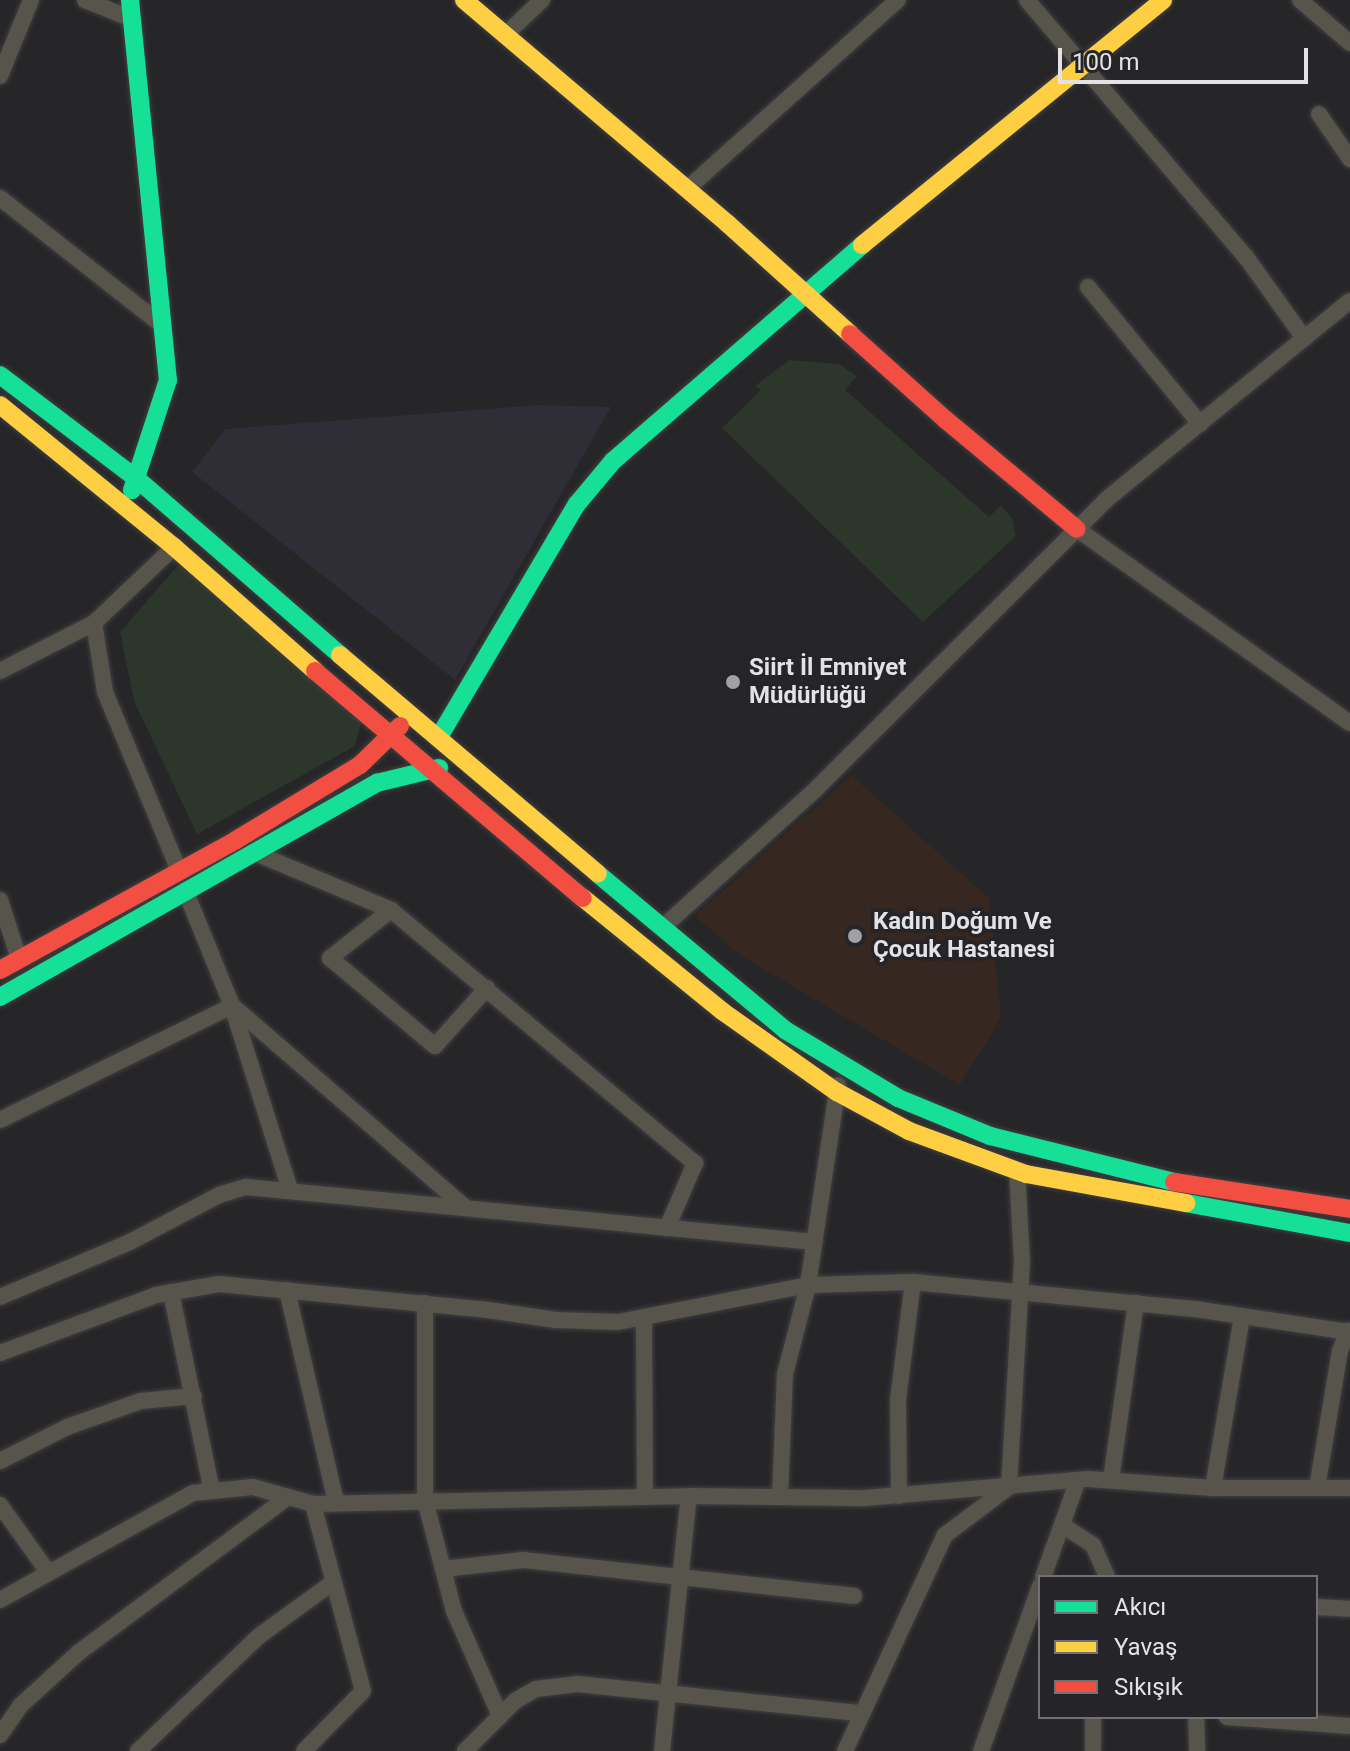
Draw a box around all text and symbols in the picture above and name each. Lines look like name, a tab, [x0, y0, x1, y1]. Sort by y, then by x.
scale bar	[1062, 32, 1312, 82]
text: 100 m	[1072, 48, 1139, 76]
place label: Siirt İl Emniyet Müdürlüğü	[749, 654, 906, 710]
marker: Siirt İl Emniyet Müdürlüğü	[724, 673, 742, 691]
place label: Kadın Doğum Ve Çocuk Hastanesi	[873, 908, 1055, 964]
marker: Kadın Doğum Ve Çocuk Hastanesi	[844, 925, 866, 947]
legend	[1038, 1575, 1318, 1719]
text: Akıcı	[1114, 1593, 1166, 1621]
text: Yavaş	[1114, 1633, 1177, 1661]
text: Sıkışık	[1114, 1673, 1183, 1701]

